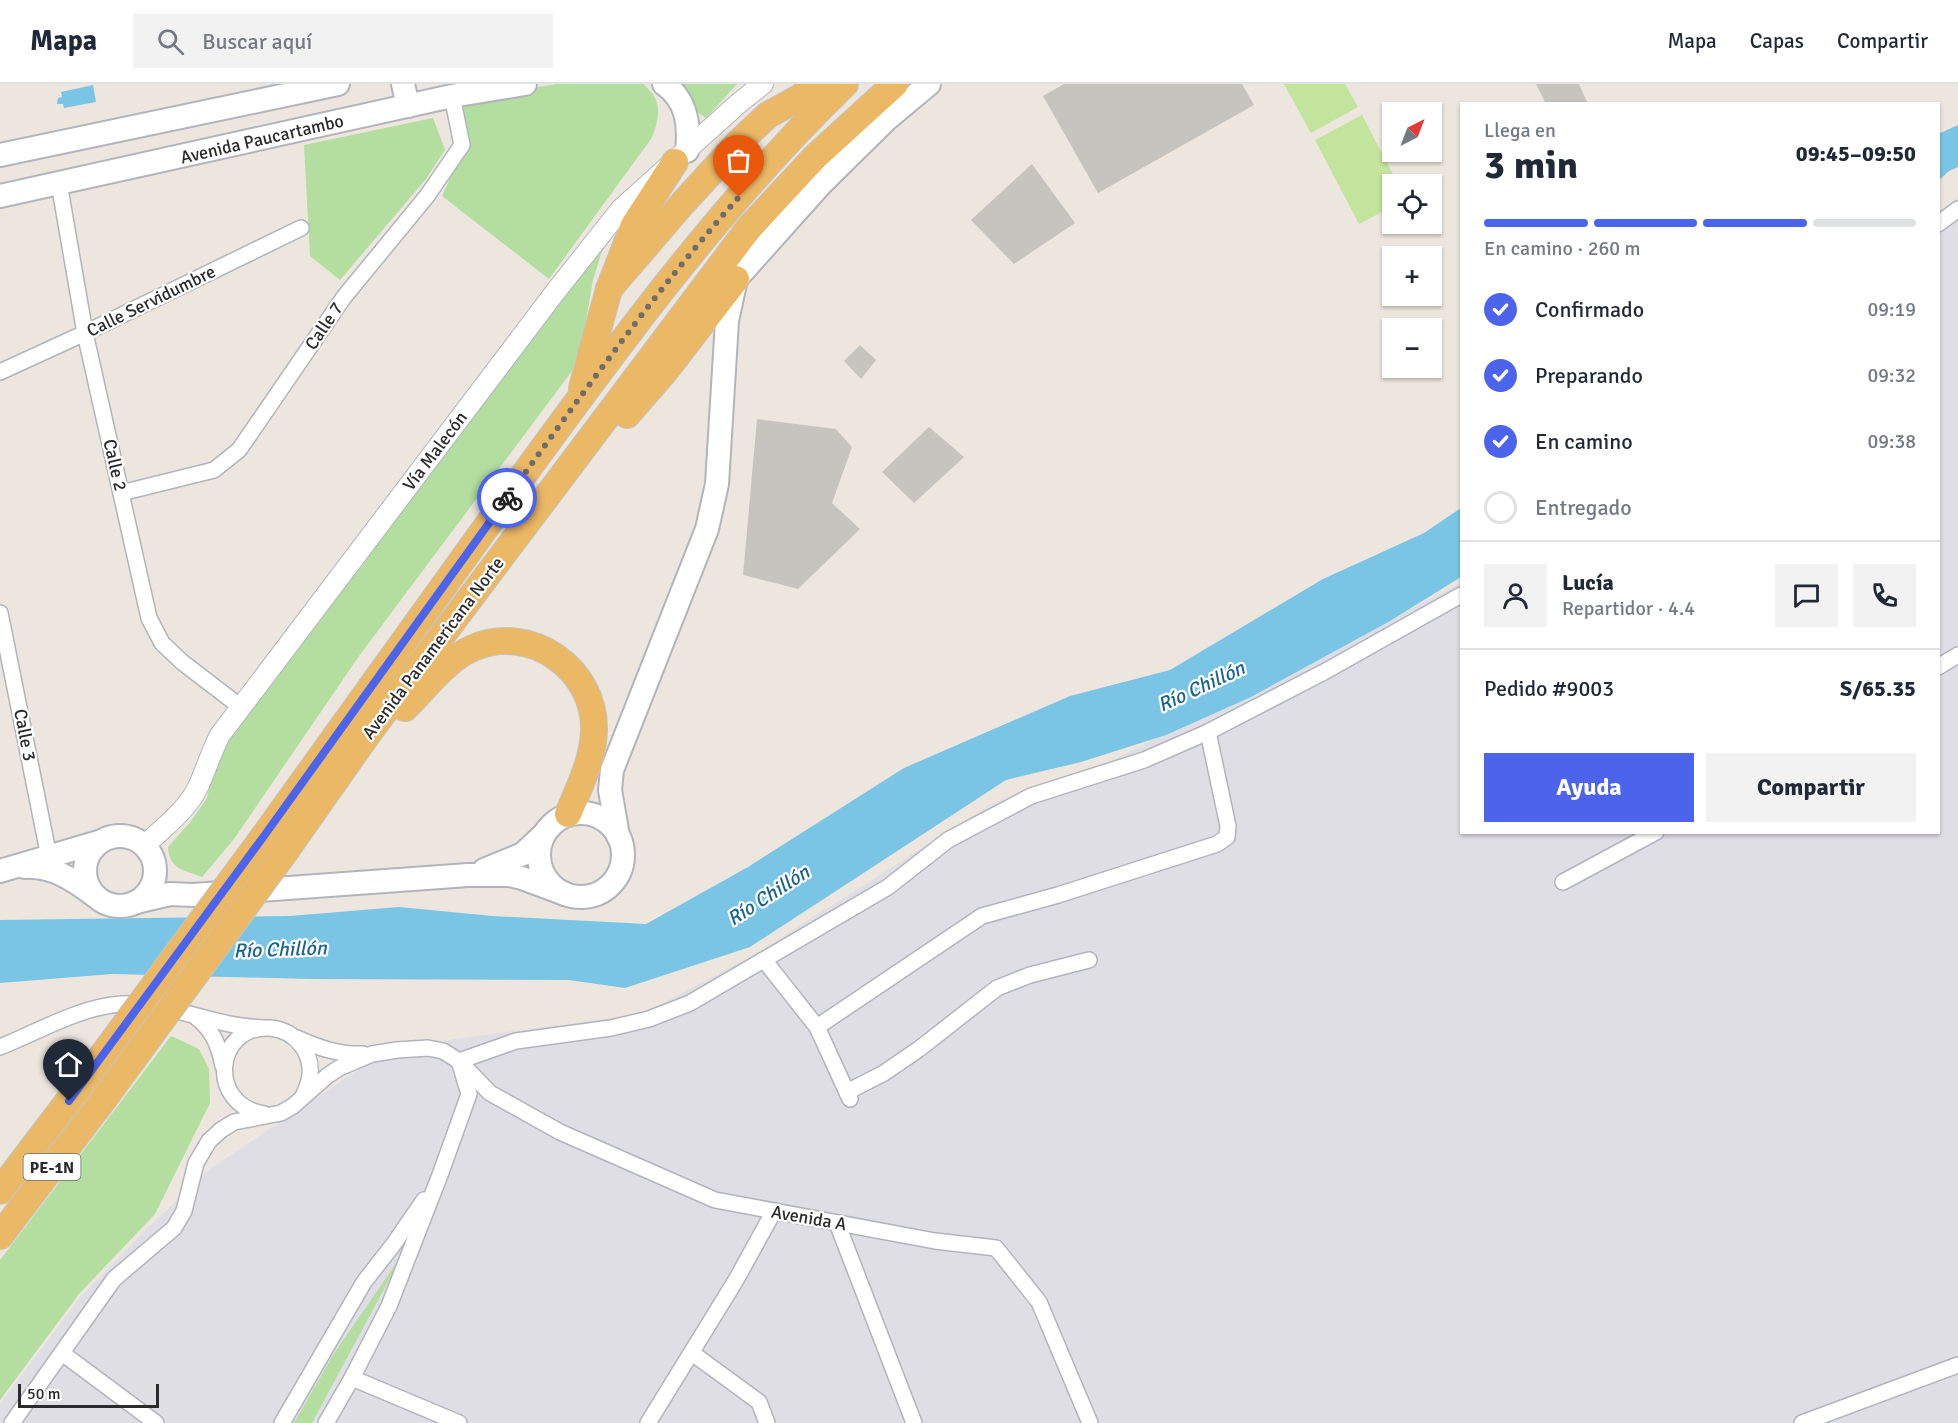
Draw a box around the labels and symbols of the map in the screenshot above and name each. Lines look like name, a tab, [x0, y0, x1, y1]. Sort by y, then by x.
north arrow	[1382, 102, 1442, 162]
street label: Avenida Paucartambo	[178, 110, 346, 168]
pin	[713, 135, 764, 197]
street label: Calle Servidumbre	[83, 260, 219, 342]
street label: Calle 7	[300, 298, 348, 354]
street label: Vía Malecón	[398, 407, 472, 495]
street label: Calle 2	[98, 437, 132, 493]
courier	[477, 468, 537, 528]
street label: Avenida Panamericana Norte	[357, 553, 509, 743]
water label: Río Chillón	[1154, 655, 1250, 717]
street label: Calle 3	[9, 707, 41, 763]
water label: Río Chillón	[722, 859, 815, 931]
water label: Río Chillón	[233, 935, 328, 964]
pin	[43, 1039, 94, 1101]
road number: PE-1N	[23, 1154, 80, 1180]
street label: Avenida A	[770, 1201, 848, 1235]
scale bar	[18, 1381, 159, 1408]

